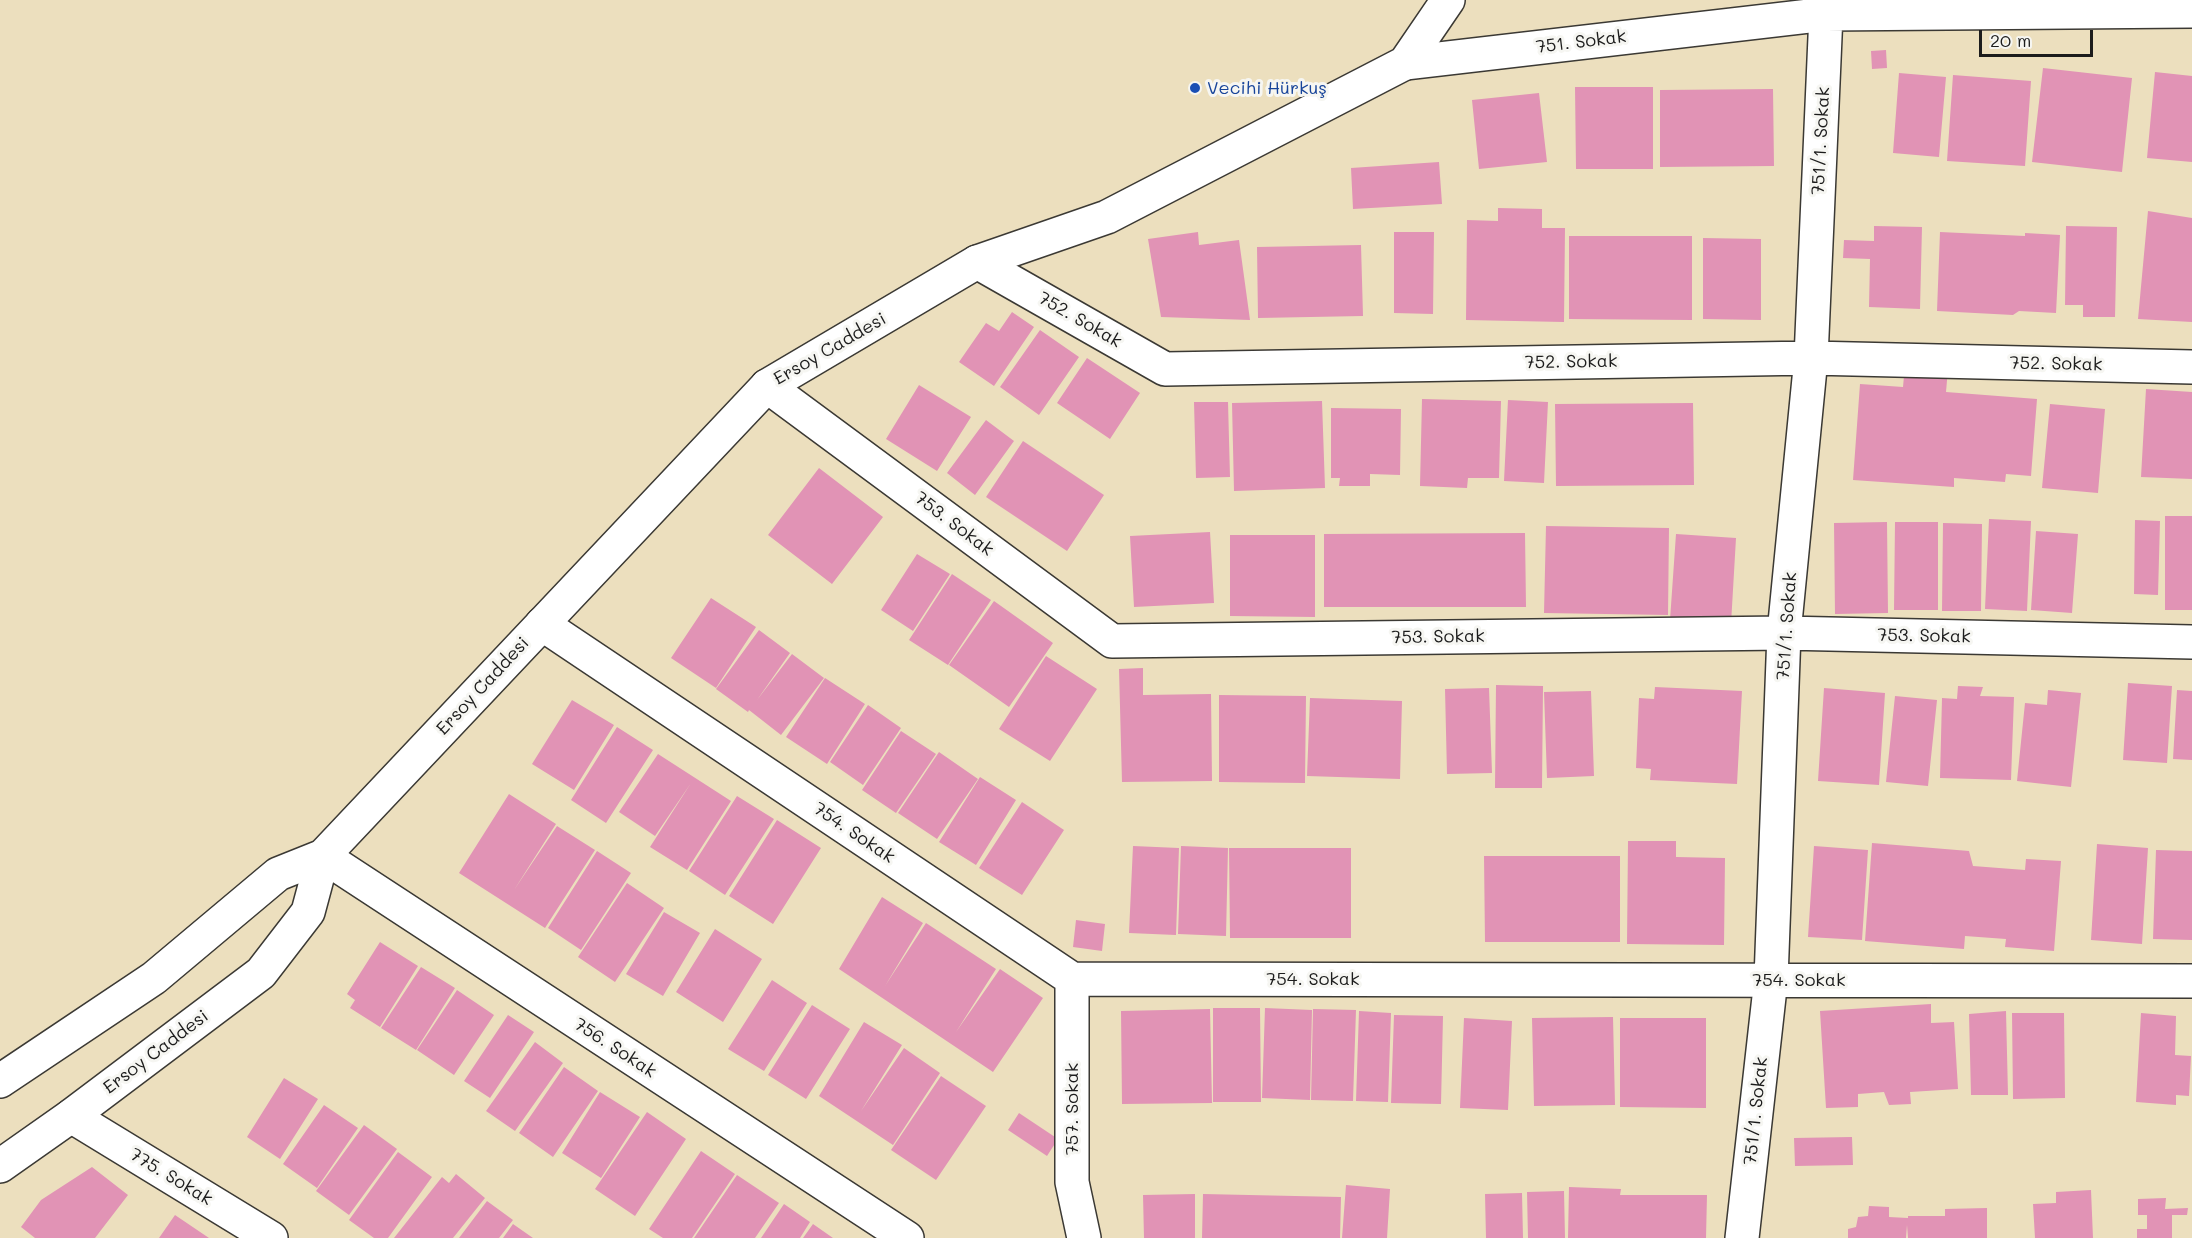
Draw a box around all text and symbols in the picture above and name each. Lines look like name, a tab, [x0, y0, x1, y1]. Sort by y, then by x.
scale bar	[1982, 18, 2096, 56]
street label: 751. Sokak	[1535, 26, 1627, 58]
text: 20 m	[1990, 28, 2031, 52]
place label: Vecihi Hürkuş	[1207, 77, 1327, 99]
marker: Vecihi Hürkuş	[1188, 81, 1202, 95]
street label: 751/1. Sokak	[1807, 86, 1835, 196]
street label: 752. Sokak	[1034, 287, 1126, 353]
street label: Ersoy Caddesi	[770, 308, 890, 390]
street label: 752. Sokak	[1524, 350, 1618, 374]
street label: 752. Sokak	[2009, 352, 2103, 376]
street label: 753. Sokak	[910, 487, 998, 561]
street label: 751/1. Sokak	[1772, 571, 1802, 681]
street label: 753. Sokak	[1877, 624, 1971, 648]
street label: 753. Sokak	[1391, 625, 1485, 649]
street label: Ersoy Caddesi	[432, 632, 534, 740]
street label: 754. Sokak	[809, 798, 899, 868]
street label: 754. Sokak	[1266, 968, 1360, 990]
street label: 754. Sokak	[1752, 969, 1846, 991]
street label: Ersoy Caddesi	[99, 1005, 213, 1099]
street label: 756. Sokak	[570, 1013, 660, 1083]
street label: 751/1. Sokak	[1740, 1056, 1772, 1166]
street label: 757. Sokak	[1061, 1063, 1083, 1155]
street label: 775. Sokak	[126, 1144, 216, 1210]

